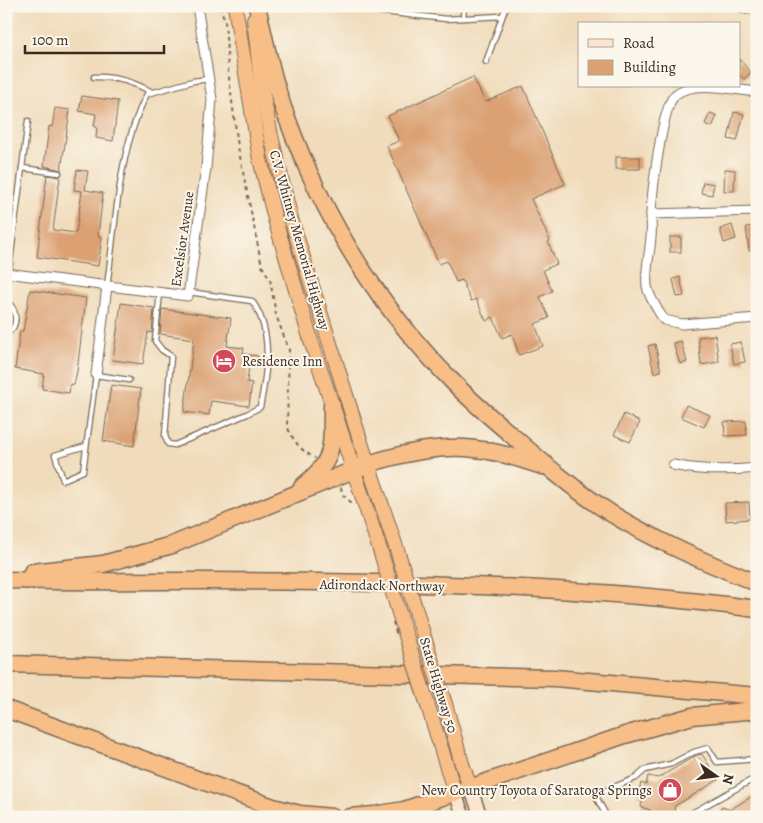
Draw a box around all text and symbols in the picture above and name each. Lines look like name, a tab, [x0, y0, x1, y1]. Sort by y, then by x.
scale bar	[25, 22, 164, 54]
legend	[578, 22, 740, 88]
text: 100 m	[32, 30, 69, 50]
text: Road	[623, 33, 655, 53]
text: Building	[623, 57, 676, 77]
street label: C.V. Whitney Memorial Highway	[265, 148, 335, 333]
street label: Excelsior Avenue	[166, 190, 199, 288]
hotel icon: Residence Inn	[211, 348, 237, 374]
place label: Residence Inn	[242, 352, 323, 371]
street label: Adirondack Northway	[318, 575, 445, 596]
street label: State Highway 50	[415, 635, 462, 735]
north arrow	[690, 750, 740, 800]
text: N	[718, 772, 739, 786]
shop icon: New Country Toyota of Saratoga Springs	[657, 777, 683, 803]
place label: New Country Toyota of Saratoga Springs	[421, 781, 652, 800]

